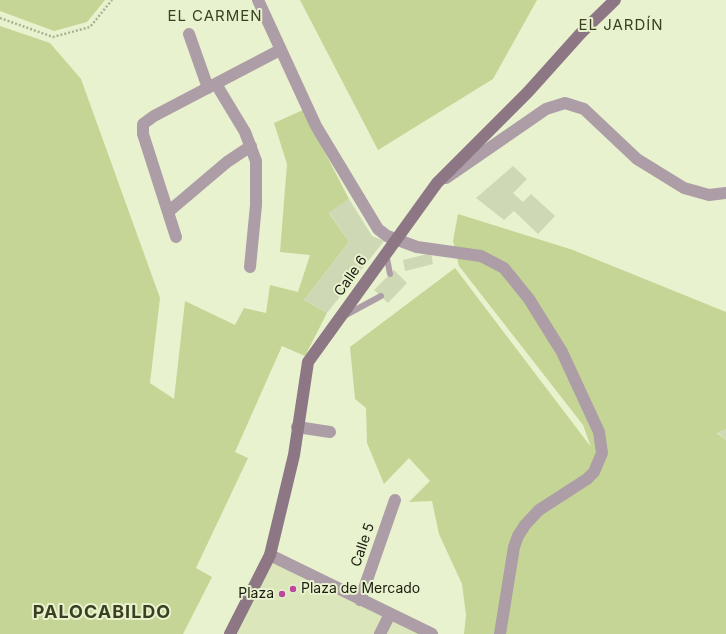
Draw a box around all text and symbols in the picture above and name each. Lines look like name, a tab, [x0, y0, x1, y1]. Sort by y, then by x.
district label: EL CARMEN	[167, 7, 263, 25]
district label: EL JARDÍN	[578, 16, 664, 34]
street label: Calle 6	[331, 252, 371, 300]
street label: Calle 5	[348, 521, 378, 569]
place label: Plaza de Mercado	[301, 581, 420, 597]
marker: Plaza de Mercado	[288, 584, 298, 594]
place label: Plaza	[238, 586, 274, 602]
marker: Plaza	[277, 589, 287, 599]
district label: PALOCABILDO	[33, 602, 171, 624]

